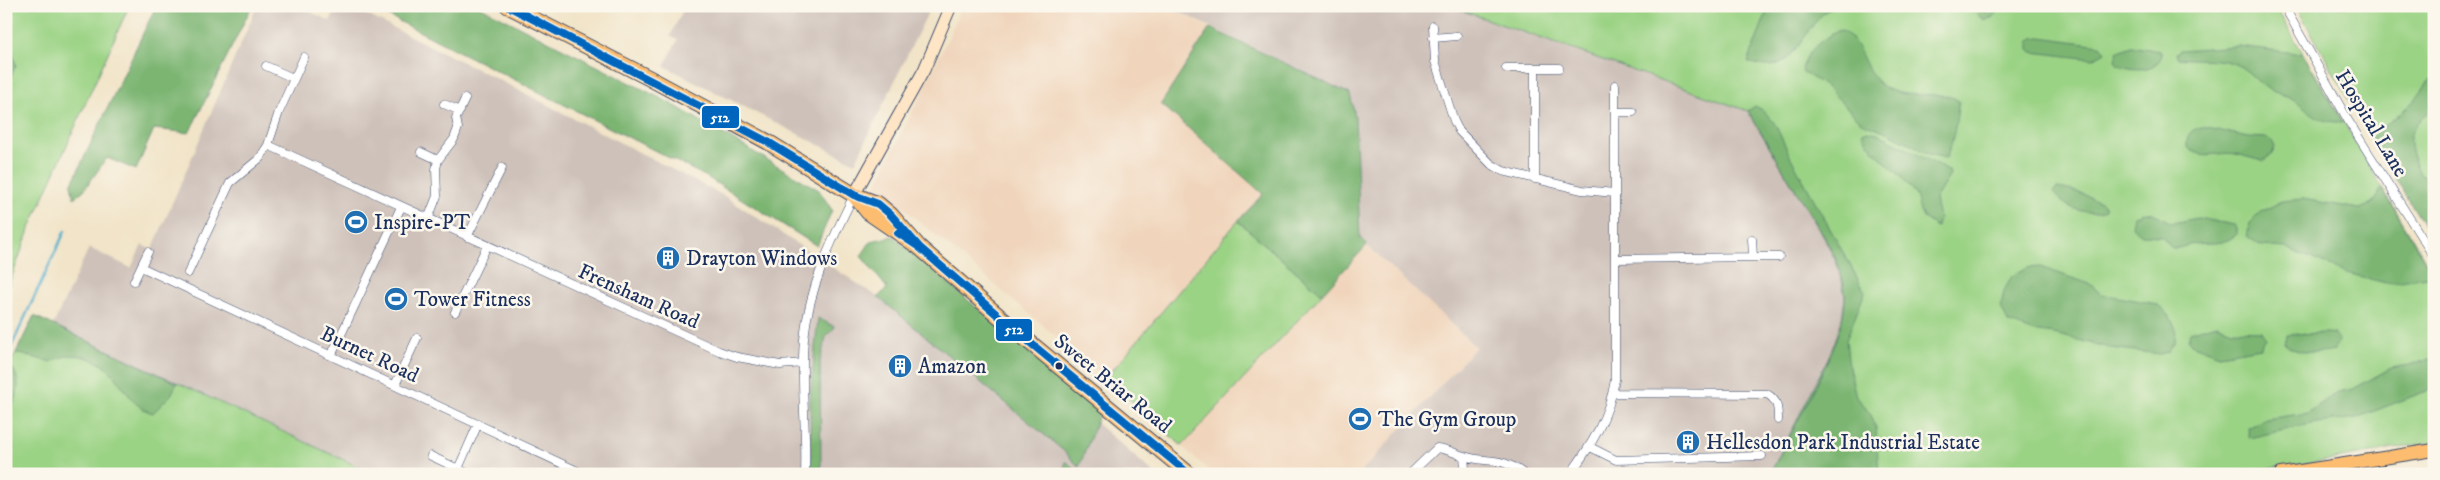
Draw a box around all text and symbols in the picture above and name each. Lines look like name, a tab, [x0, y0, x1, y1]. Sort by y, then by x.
street label: Hospital Lane	[2329, 65, 2413, 182]
line badge: 512	[701, 105, 740, 129]
text: 512	[710, 109, 731, 127]
sports icon: Inspire-PT	[343, 209, 369, 235]
place label: Inspire-PT	[374, 210, 470, 236]
building icon: Drayton Windows	[655, 245, 681, 271]
place label: Drayton Windows	[686, 246, 837, 272]
street label: Frensham Road	[574, 259, 704, 335]
sports icon: Tower Fitness	[383, 286, 409, 312]
place label: Tower Fitness	[414, 287, 531, 313]
line badge: 512	[995, 318, 1033, 342]
street label: Burnet Road	[316, 321, 423, 389]
text: 512	[1004, 321, 1025, 339]
street label: Sweet Briar Road	[1048, 328, 1177, 440]
building icon: Amazon	[887, 353, 913, 379]
place label: Amazon	[918, 354, 986, 380]
unlabelled marker	[1054, 361, 1064, 371]
sports icon: The Gym Group	[1347, 406, 1373, 432]
place label: The Gym Group	[1378, 407, 1516, 433]
building icon: Hellesdon Park Industrial Estate	[1675, 429, 1701, 455]
place label: Hellesdon Park Industrial Estate	[1706, 430, 1980, 456]

